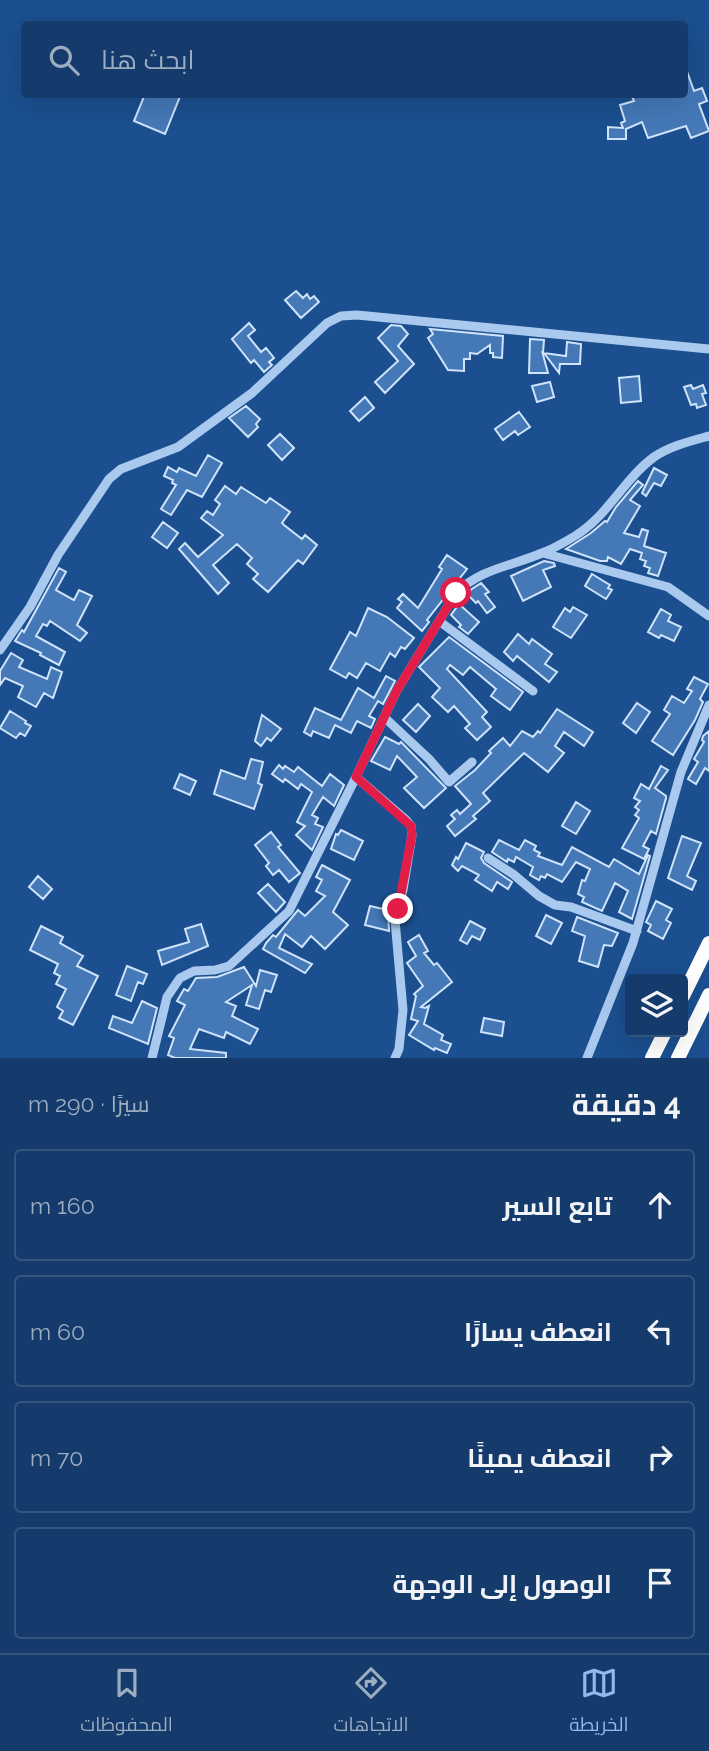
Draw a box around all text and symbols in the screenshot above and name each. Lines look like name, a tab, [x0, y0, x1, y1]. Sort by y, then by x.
search box	[21, 21, 688, 98]
icon: search	[45, 41, 83, 79]
text: ابحث هنا	[101, 45, 195, 75]
route start	[440, 577, 471, 608]
route end	[382, 893, 413, 924]
map controls	[625, 974, 688, 1037]
button: layers	[625, 974, 688, 1037]
text: 4 دقيقة	[572, 1087, 681, 1122]
text: سيرًا · 290 m	[28, 1090, 150, 1117]
icon: ahead	[641, 1186, 679, 1224]
text: تابع السير	[502, 1191, 612, 1221]
text: 160 m	[30, 1192, 95, 1219]
icon: left	[641, 1312, 679, 1350]
text: انعطف يسارًا	[464, 1317, 612, 1347]
text: 60 m	[30, 1318, 85, 1345]
icon: right	[641, 1438, 679, 1476]
text: انعطف يمينًا	[467, 1443, 612, 1473]
text: 70 m	[30, 1444, 83, 1471]
icon: arrive	[641, 1564, 679, 1602]
text: الوصول إلى الوجهة	[392, 1569, 612, 1599]
tab: المحفوظات	[80, 1664, 173, 1742]
tab: الاتجاهات	[333, 1664, 409, 1742]
tab: الخريطة	[569, 1664, 629, 1742]

